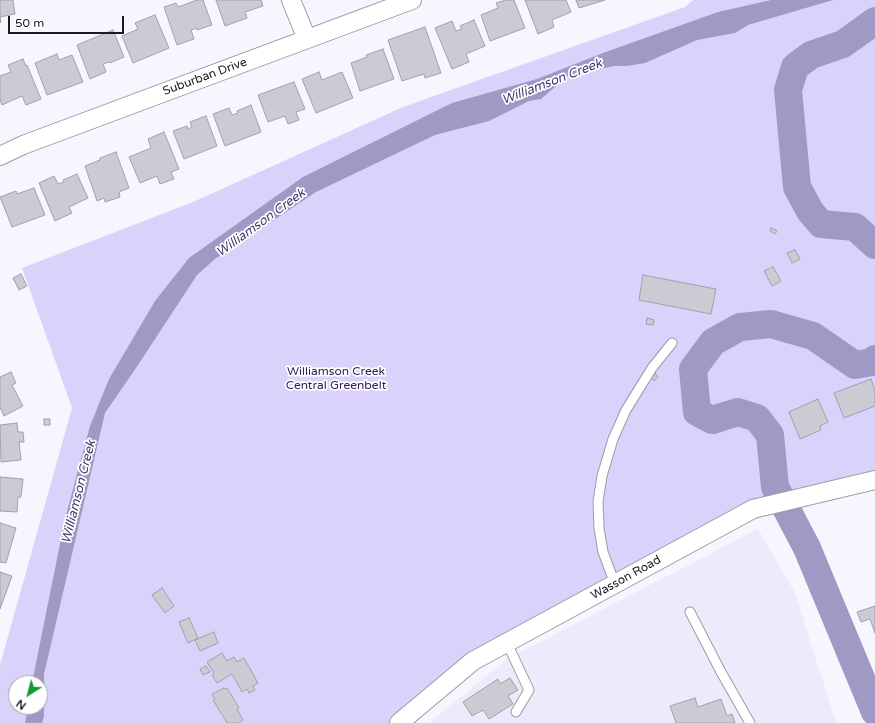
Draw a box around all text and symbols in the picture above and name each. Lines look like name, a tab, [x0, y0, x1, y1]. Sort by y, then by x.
scale bar	[10, 8, 126, 34]
text: 50 m	[15, 16, 44, 30]
street label: Suburban Drive	[161, 55, 249, 99]
water label: Williamson Creek	[500, 56, 604, 108]
water label: Williamson Creek	[213, 185, 309, 261]
park label: Williamson Creek Central Greenbelt	[286, 365, 386, 393]
water label: Williamson Creek	[59, 439, 99, 545]
street label: Wasson Road	[588, 553, 664, 603]
north arrow	[8, 675, 48, 715]
text: N	[14, 696, 29, 712]

